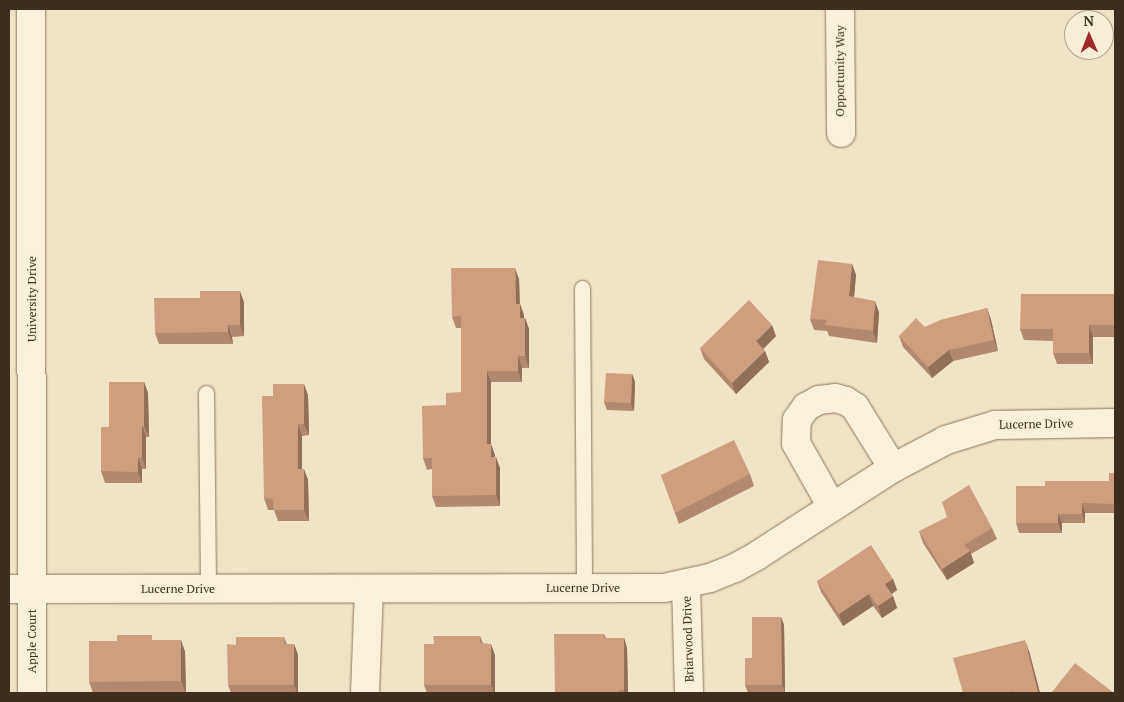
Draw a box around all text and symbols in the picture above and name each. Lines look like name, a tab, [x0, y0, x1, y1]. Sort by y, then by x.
north arrow	[1064, 10, 1114, 60]
text: N	[1083, 11, 1094, 30]
street label: Opportunity Way	[833, 25, 847, 117]
street label: University Drive	[25, 256, 39, 342]
street label: Lucerne Drive	[999, 416, 1073, 432]
street label: Lucerne Drive	[546, 581, 620, 595]
street label: Lucerne Drive	[141, 582, 215, 596]
street label: Briarwood Drive	[679, 596, 697, 682]
street label: Apple Court	[25, 609, 39, 673]

